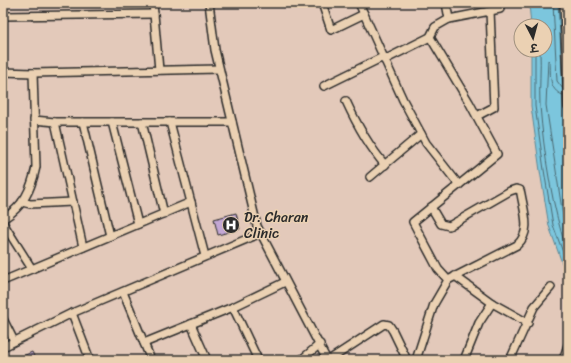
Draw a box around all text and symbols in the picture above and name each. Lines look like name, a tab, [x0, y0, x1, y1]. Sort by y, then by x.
north arrow	[513, 18, 553, 58]
text: उ	[528, 38, 540, 57]
place label: Dr. Charan Clinic	[244, 205, 309, 246]
hospital icon: Dr. Charan Clinic	[221, 215, 241, 235]

